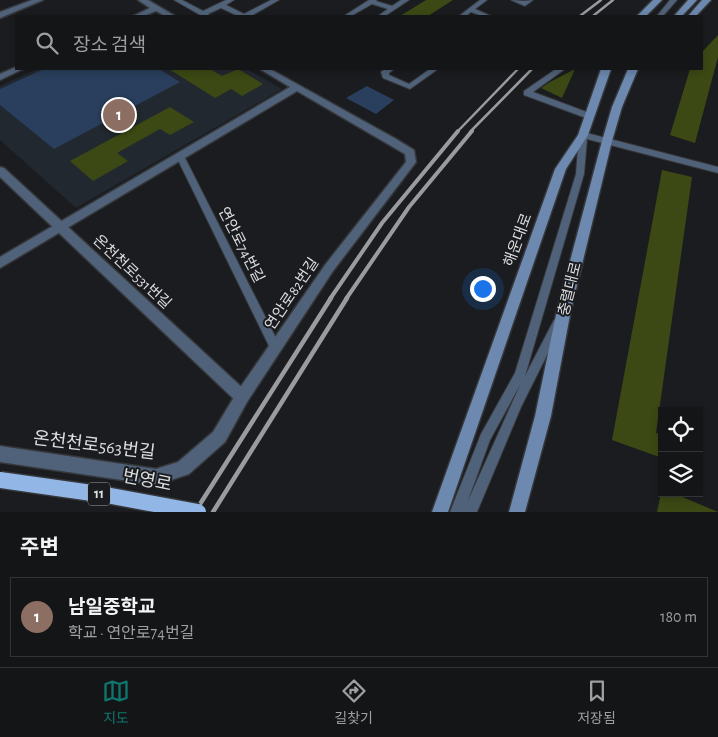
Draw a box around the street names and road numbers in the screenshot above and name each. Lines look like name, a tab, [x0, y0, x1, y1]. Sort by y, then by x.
street label: 연안로74번길	[216, 204, 267, 285]
street label: 해운대로	[501, 211, 534, 269]
street label: 온천천로531번길	[90, 231, 175, 312]
street label: 연안로82번길	[262, 255, 321, 333]
street label: 충렬대로	[555, 260, 584, 318]
street label: 온천천로563번길	[32, 429, 156, 462]
street label: 번영로	[121, 466, 173, 495]
road number: 11	[88, 482, 110, 506]

